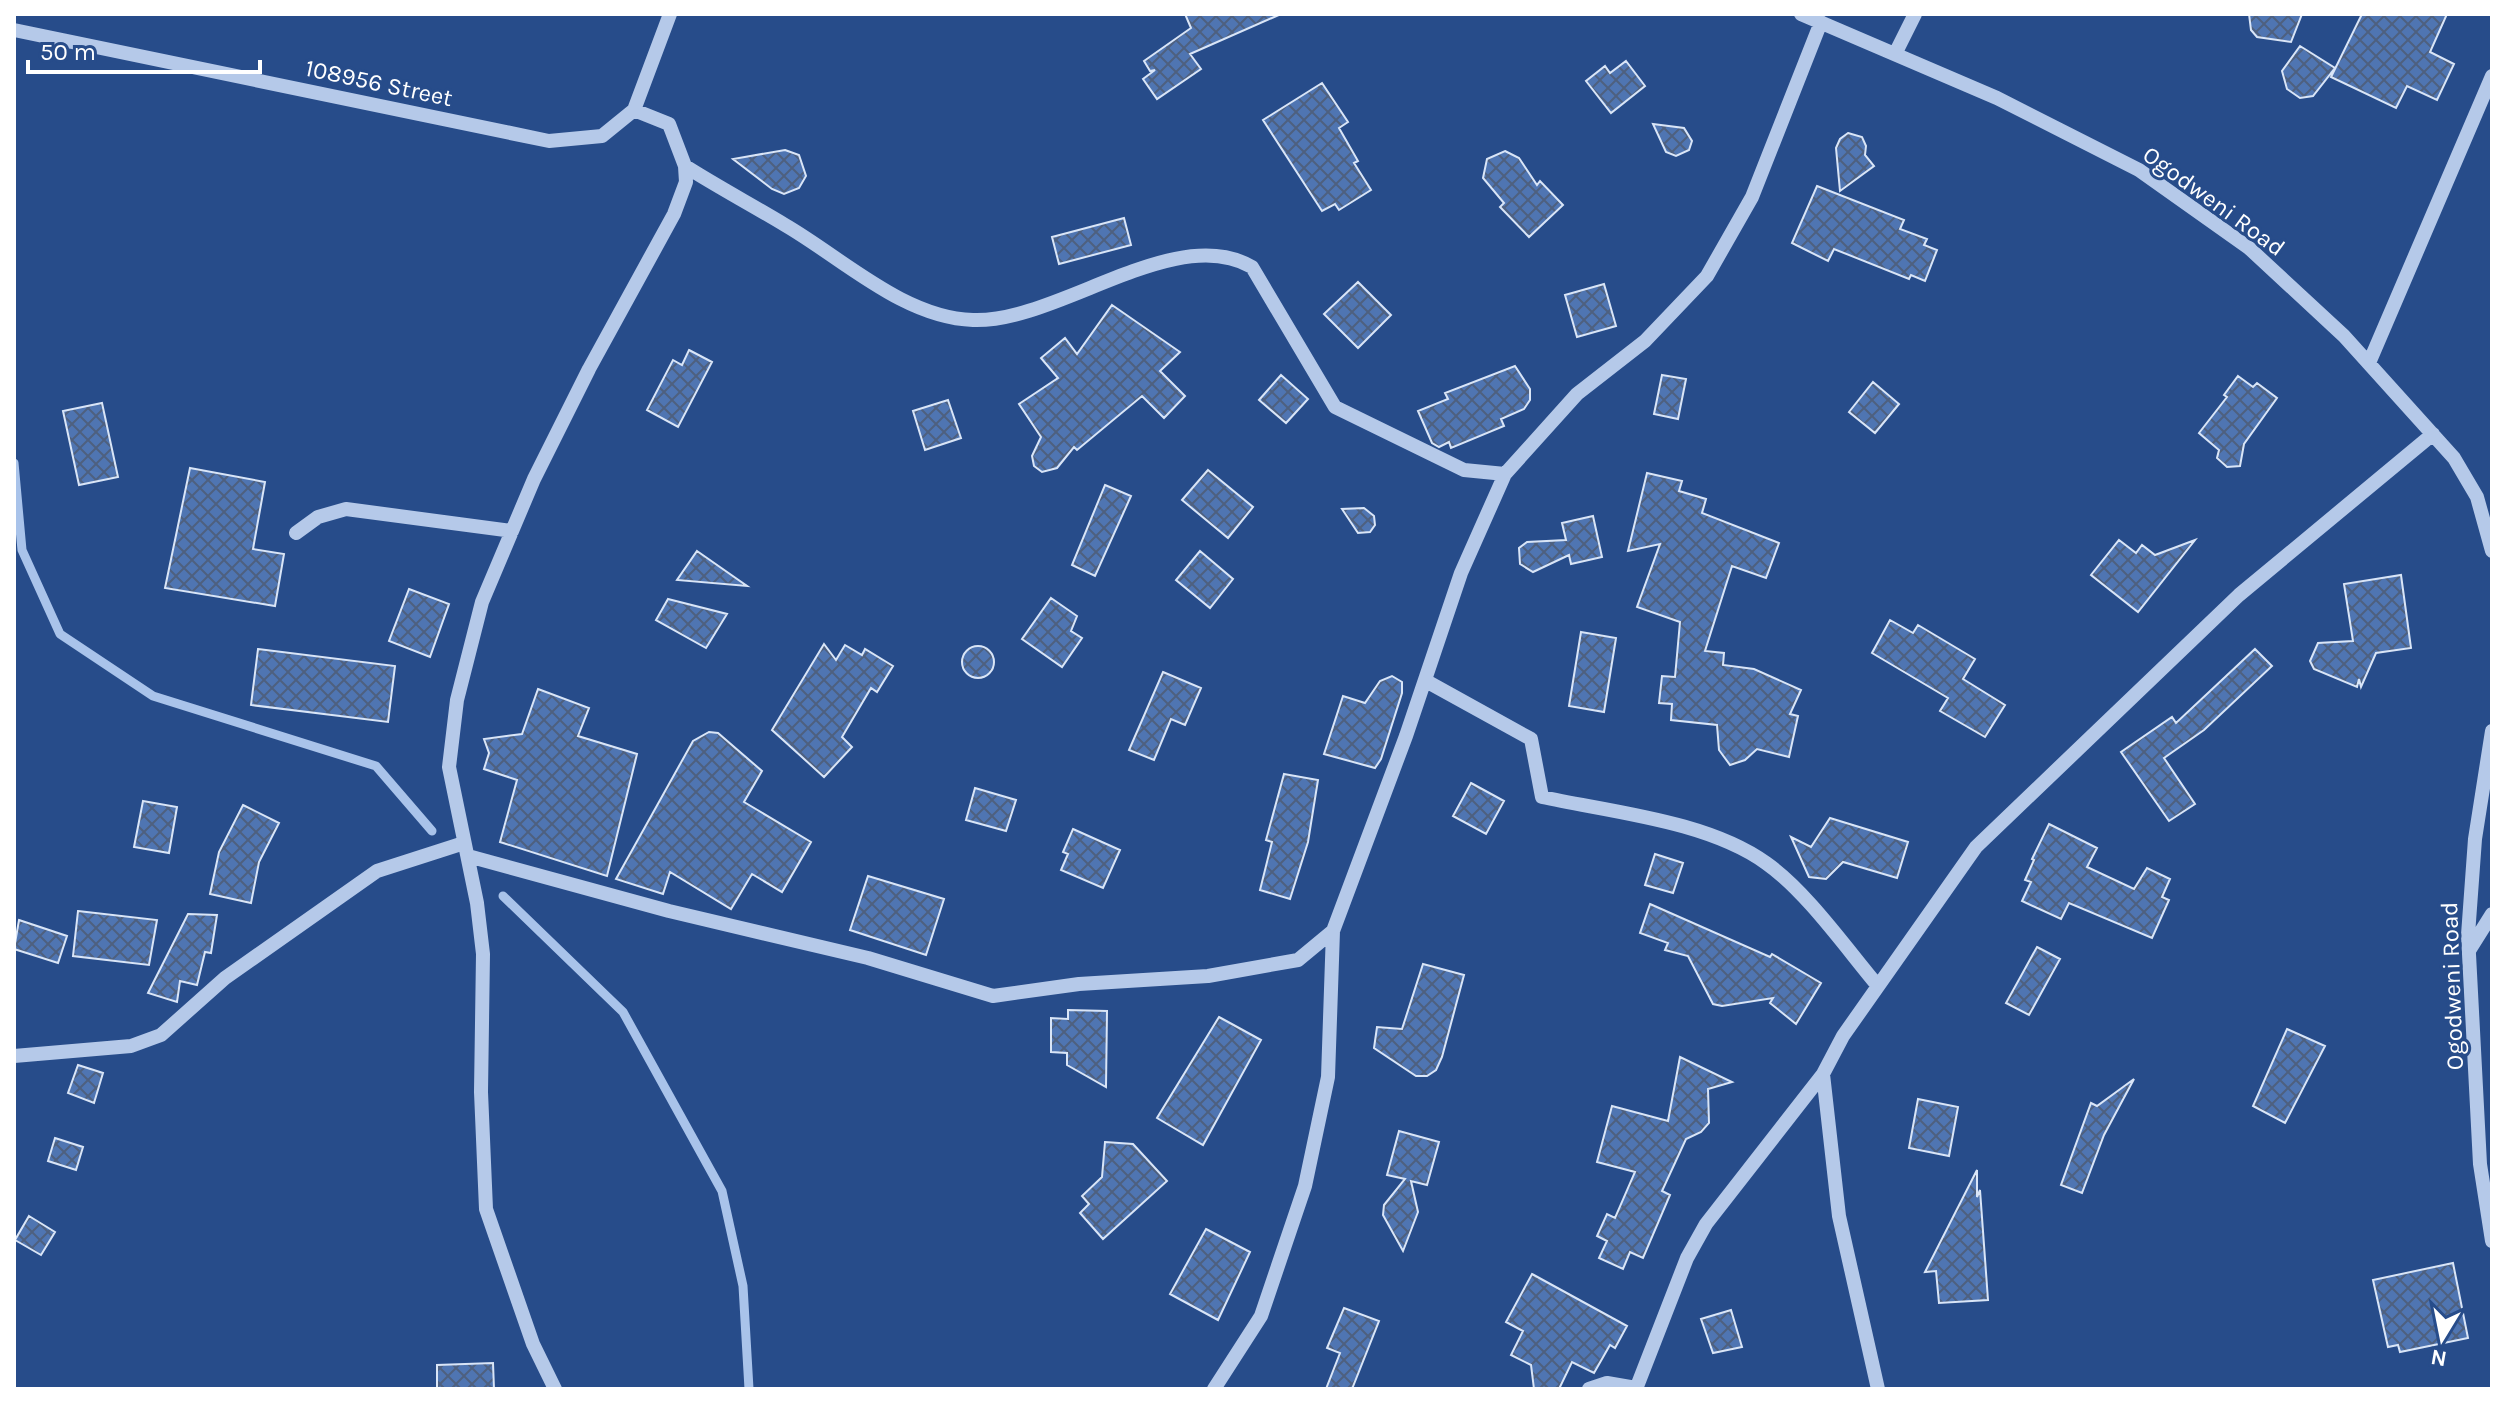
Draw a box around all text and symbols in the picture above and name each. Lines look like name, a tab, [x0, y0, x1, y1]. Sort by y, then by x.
scale bar	[28, 24, 260, 74]
text: 50 m	[40, 38, 96, 66]
street label: 108956 Street	[303, 54, 455, 112]
street label: Ogodweni Road	[2138, 140, 2290, 262]
street label: Ogodweni Road	[2435, 901, 2469, 1071]
north arrow	[2402, 1299, 2482, 1379]
text: N	[2429, 1344, 2449, 1372]

